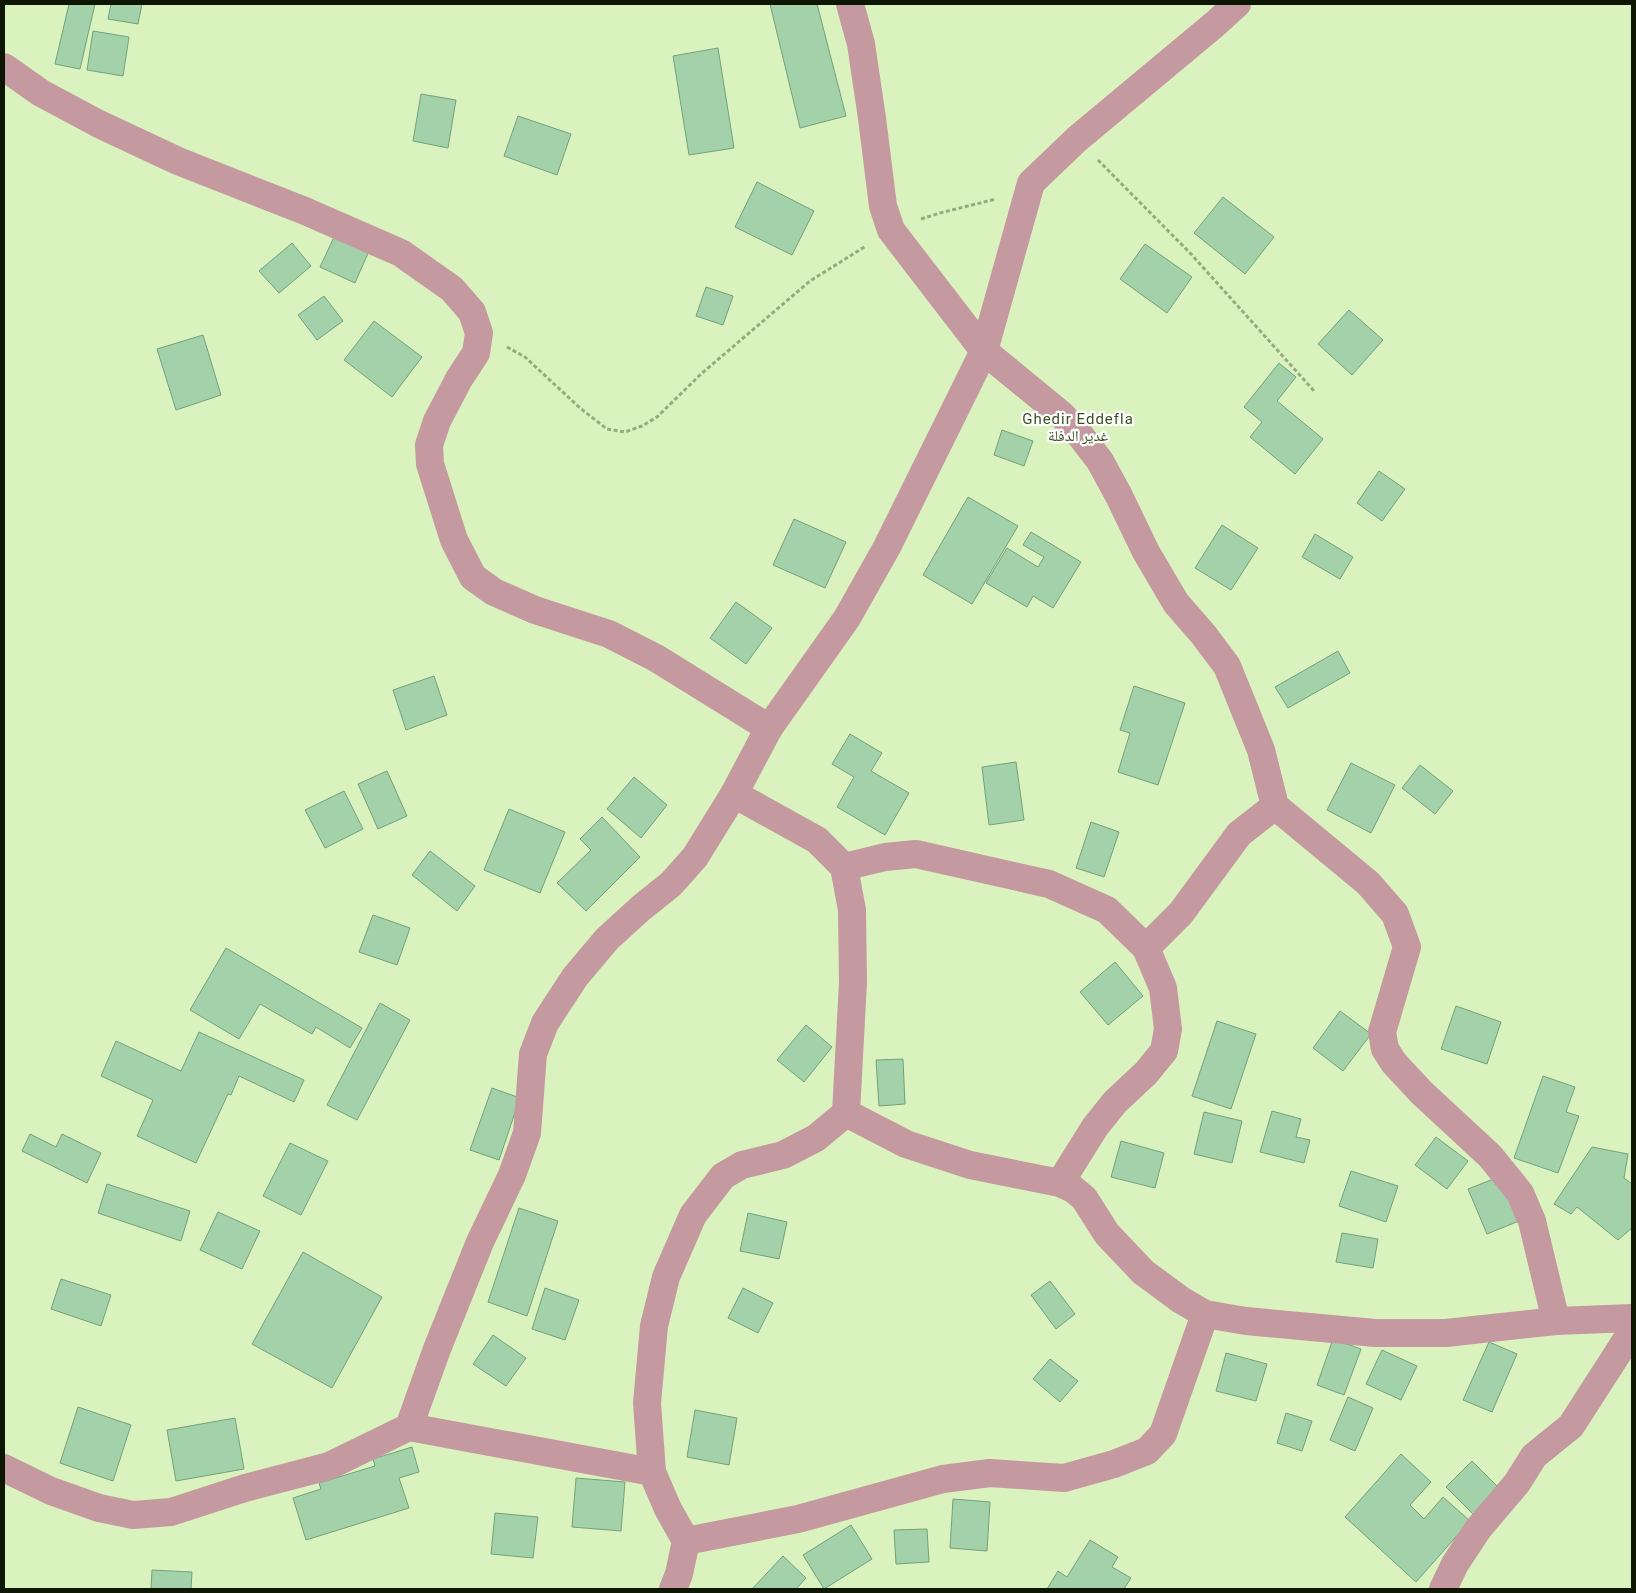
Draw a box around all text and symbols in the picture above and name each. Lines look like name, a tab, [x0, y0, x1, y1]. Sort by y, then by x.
district label: Ghedir Eddefla غدير الدفلة	[1022, 410, 1134, 445]

